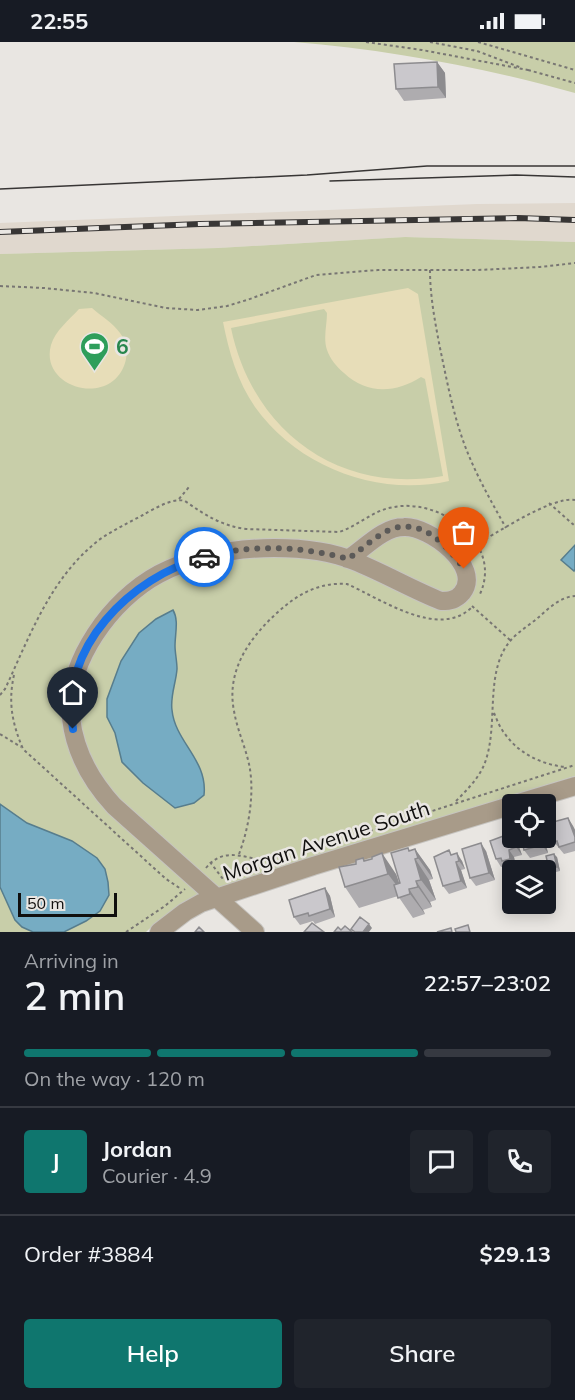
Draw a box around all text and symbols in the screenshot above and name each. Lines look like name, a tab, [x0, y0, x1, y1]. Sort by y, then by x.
text: 22:55	[30, 7, 88, 35]
sports icon: 6	[79, 330, 111, 372]
place label: 6	[116, 333, 129, 359]
pin	[438, 507, 489, 569]
icon: bag	[447, 516, 480, 549]
courier	[174, 527, 234, 587]
icon: car	[188, 541, 221, 574]
pin	[47, 667, 98, 729]
icon: home	[56, 676, 89, 709]
street label: Morgan Avenue South	[219, 794, 433, 886]
map controls	[502, 794, 556, 914]
button: locate	[502, 794, 556, 848]
button: layers	[502, 860, 556, 914]
scale bar	[18, 890, 117, 918]
text: 50 m	[27, 893, 64, 913]
text: Arriving in	[24, 948, 119, 973]
text: 22:57–23:02	[424, 969, 551, 997]
text: 2 min	[24, 971, 125, 1020]
text: On the way · 120 m	[24, 1066, 205, 1091]
button: chat	[410, 1130, 473, 1193]
button: phone	[488, 1130, 551, 1193]
text: Jordan	[102, 1135, 172, 1163]
text: J	[52, 1147, 59, 1175]
text: Courier · 4.9	[102, 1163, 212, 1188]
text: Order #3884	[24, 1240, 154, 1268]
text: $29.13	[480, 1240, 551, 1268]
button: Help	[24, 1319, 282, 1388]
button: Share	[294, 1319, 551, 1388]

